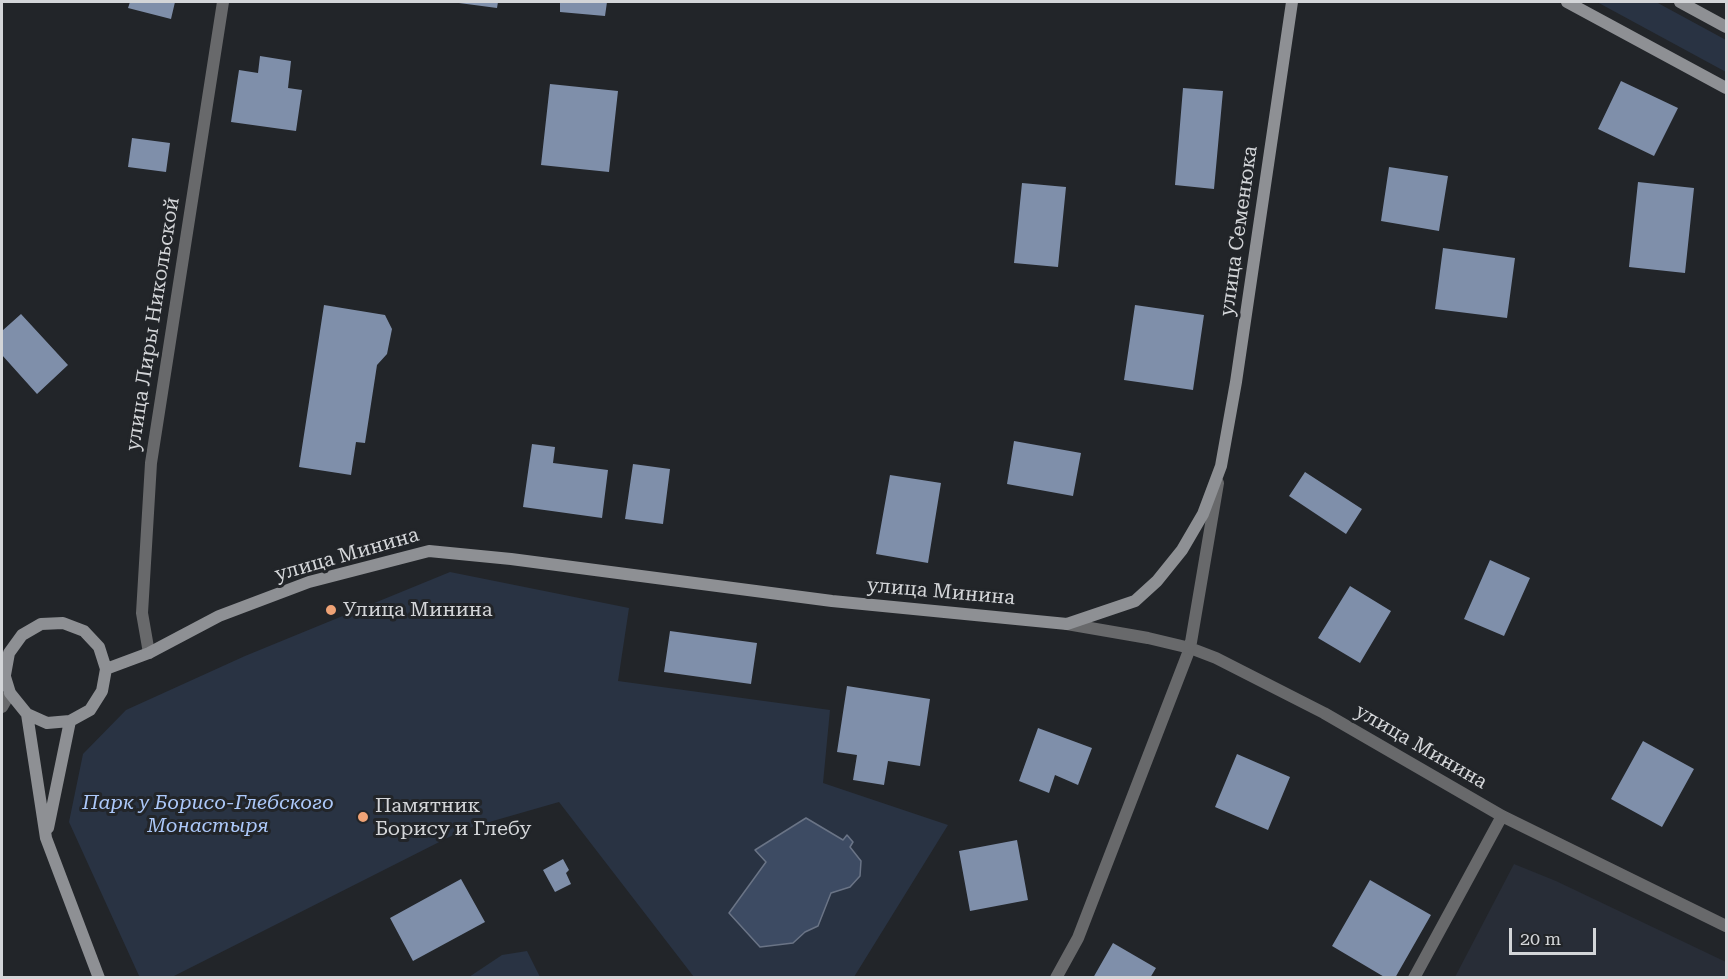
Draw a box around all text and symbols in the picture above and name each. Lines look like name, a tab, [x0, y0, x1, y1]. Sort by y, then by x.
street label: улица Семенюка	[1215, 144, 1263, 318]
street label: улица Лиры Никольской	[121, 195, 185, 453]
street label: улица Минина	[272, 523, 422, 587]
street label: улица Минина	[866, 574, 1016, 610]
place label: Улица Минина	[343, 598, 493, 622]
marker: Улица Минина	[324, 603, 338, 617]
street label: улица Минина	[1351, 699, 1491, 795]
park label: Парк у Борисо-Глебского Монастыря	[82, 791, 334, 838]
place label: Памятник Борису и Глебу	[375, 794, 531, 841]
marker: Памятник Борису и Глебу	[356, 810, 370, 824]
scale bar	[1512, 916, 1599, 954]
text: 20 m	[1520, 928, 1561, 949]

